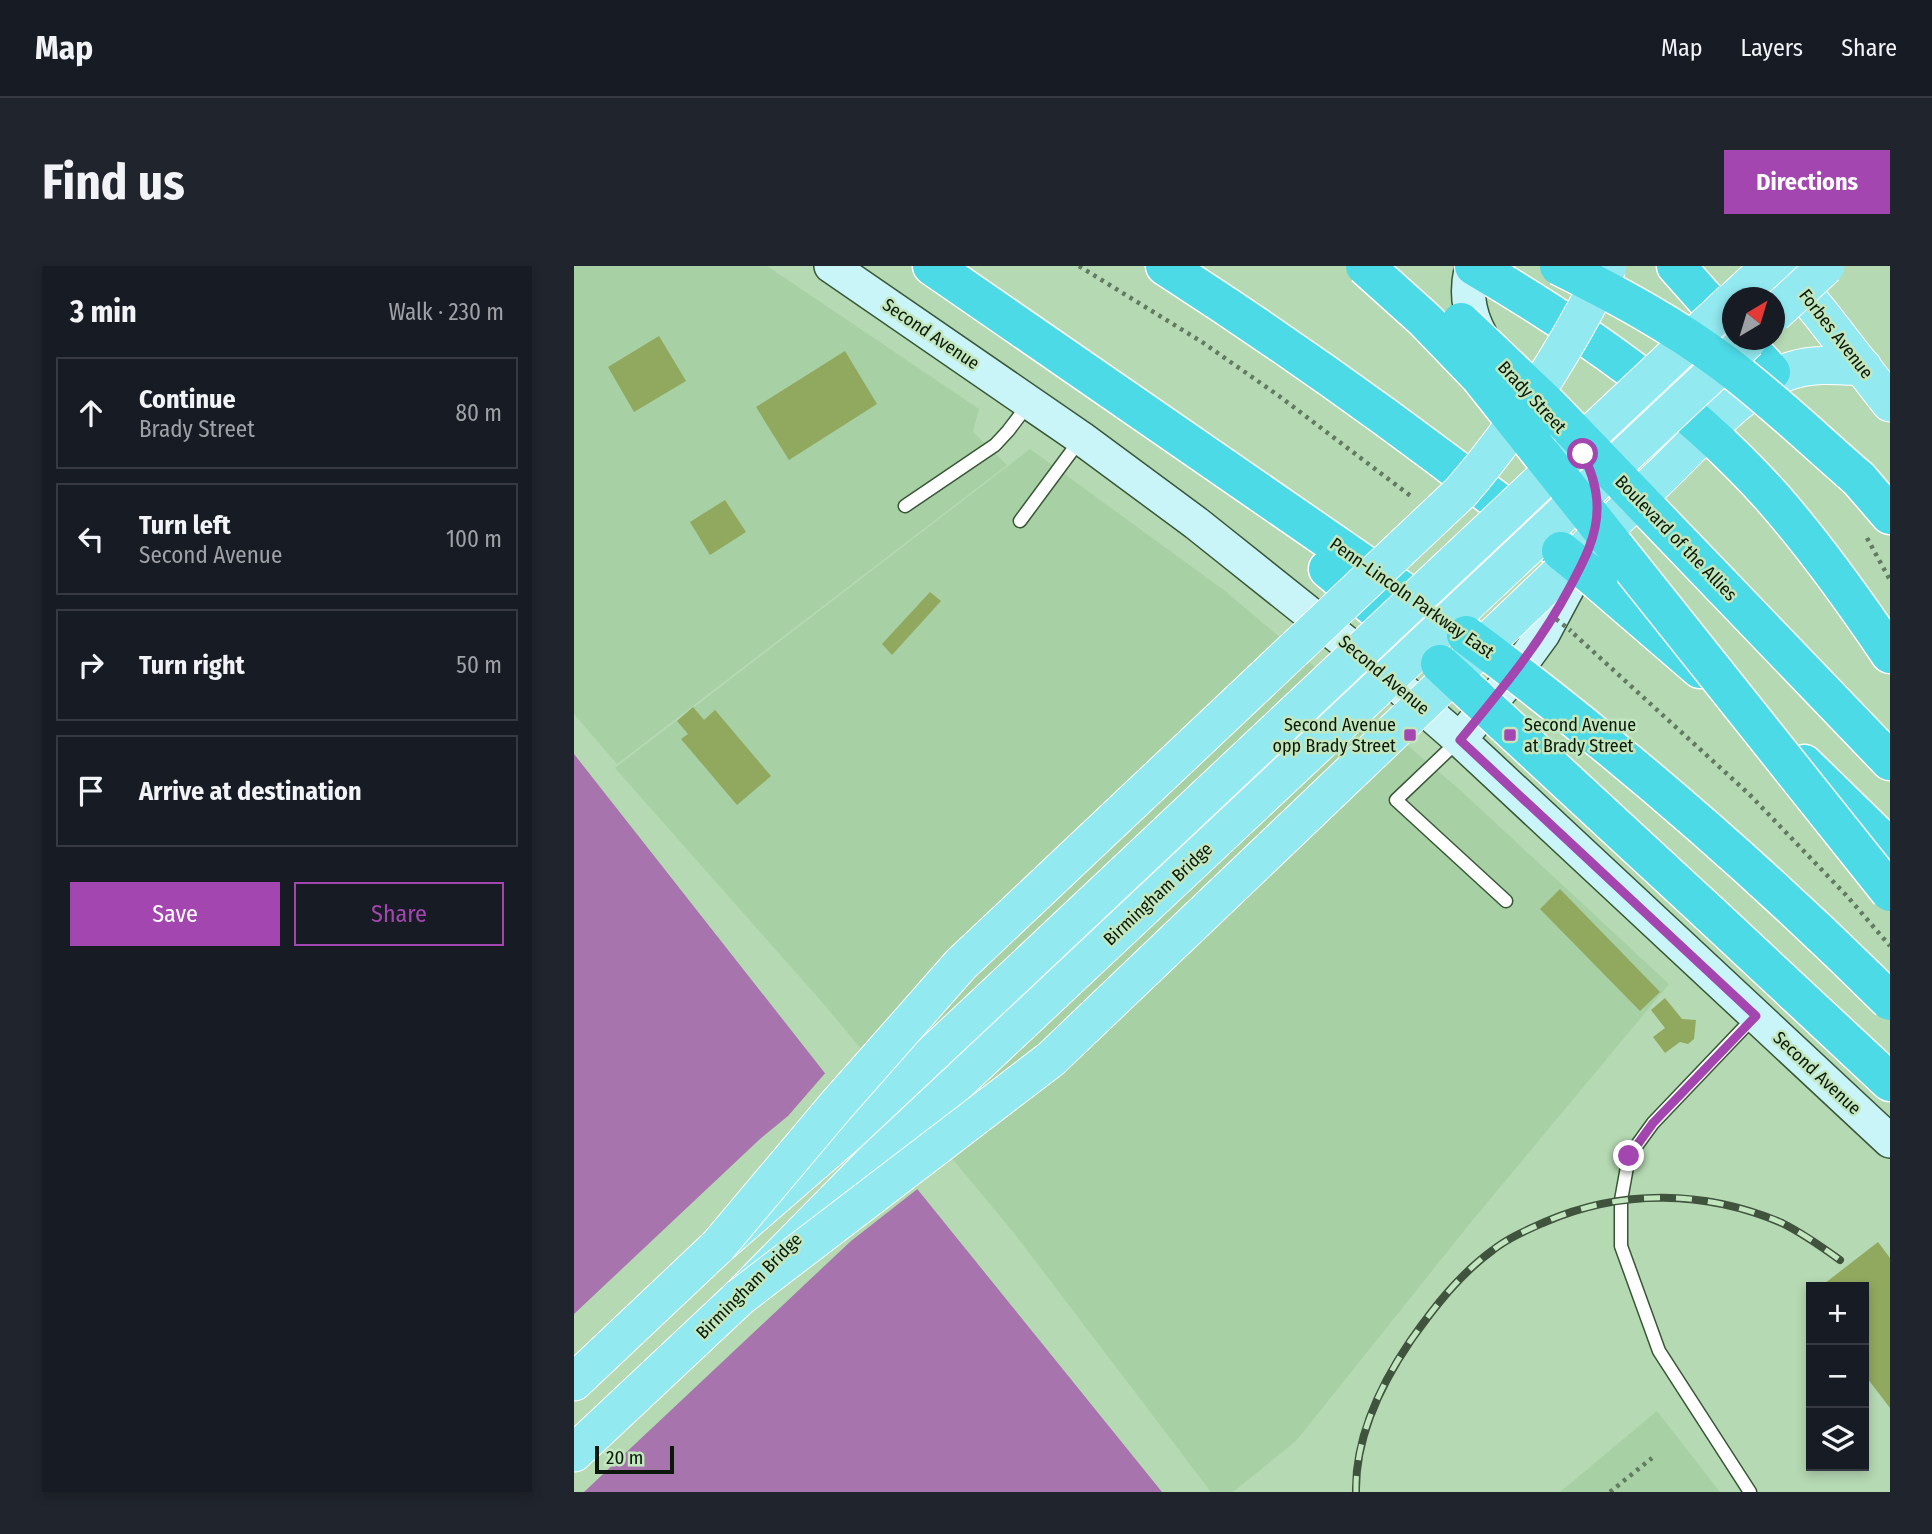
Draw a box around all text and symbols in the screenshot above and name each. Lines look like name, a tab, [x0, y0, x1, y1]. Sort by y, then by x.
text: Map	[35, 28, 93, 68]
text: Map	[1661, 34, 1703, 62]
text: Layers	[1741, 34, 1803, 62]
text: Share	[1841, 34, 1897, 62]
button: Directions	[1724, 150, 1890, 214]
text: Find us	[42, 153, 185, 212]
street label: Forbes Avenue	[1794, 285, 1878, 383]
north arrow	[1722, 287, 1785, 350]
text: 3 min	[70, 294, 137, 330]
street label: Second Avenue	[878, 294, 984, 375]
text: Walk · 230 m	[388, 298, 504, 326]
street label: Brady Street	[1493, 356, 1571, 438]
text: Continue	[139, 384, 236, 415]
icon: ahead	[72, 394, 110, 432]
text: 80 m	[455, 399, 502, 427]
text: Brady Street	[139, 415, 255, 443]
route start	[1567, 438, 1598, 469]
street label: Boulevard of the Allies	[1610, 471, 1742, 606]
text: Turn left	[139, 510, 231, 541]
icon: left	[72, 520, 110, 558]
text: 100 m	[446, 525, 502, 553]
street label: Penn-Lincoln Parkway East	[1326, 533, 1498, 663]
text: Second Avenue	[139, 541, 282, 569]
street label: Second Avenue	[1334, 631, 1434, 720]
icon: right	[72, 646, 110, 684]
text: Turn right	[139, 650, 245, 681]
text: 50 m	[456, 651, 502, 679]
place label: Second Avenue opp Brady Street	[1273, 714, 1396, 757]
place label: Second Avenue at Brady Street	[1524, 714, 1636, 757]
marker: Second Avenue opp Brady Street	[1402, 727, 1418, 743]
marker: Second Avenue at Brady Street	[1502, 727, 1518, 743]
icon: arrive	[72, 772, 110, 810]
text: Arrive at destination	[139, 776, 362, 807]
street label: Birmingham Bridge	[1099, 838, 1217, 950]
button: Save	[70, 882, 280, 946]
button: Share	[294, 882, 504, 946]
street label: Second Avenue	[1769, 1027, 1866, 1119]
route end	[1613, 1140, 1644, 1171]
street label: Birmingham Bridge	[691, 1228, 807, 1344]
map controls	[1806, 1282, 1869, 1471]
button: +	[1806, 1282, 1869, 1345]
button: −	[1806, 1345, 1869, 1408]
button: layers	[1806, 1408, 1869, 1471]
scale bar	[595, 1443, 674, 1475]
text: 20 m	[606, 1446, 643, 1469]

